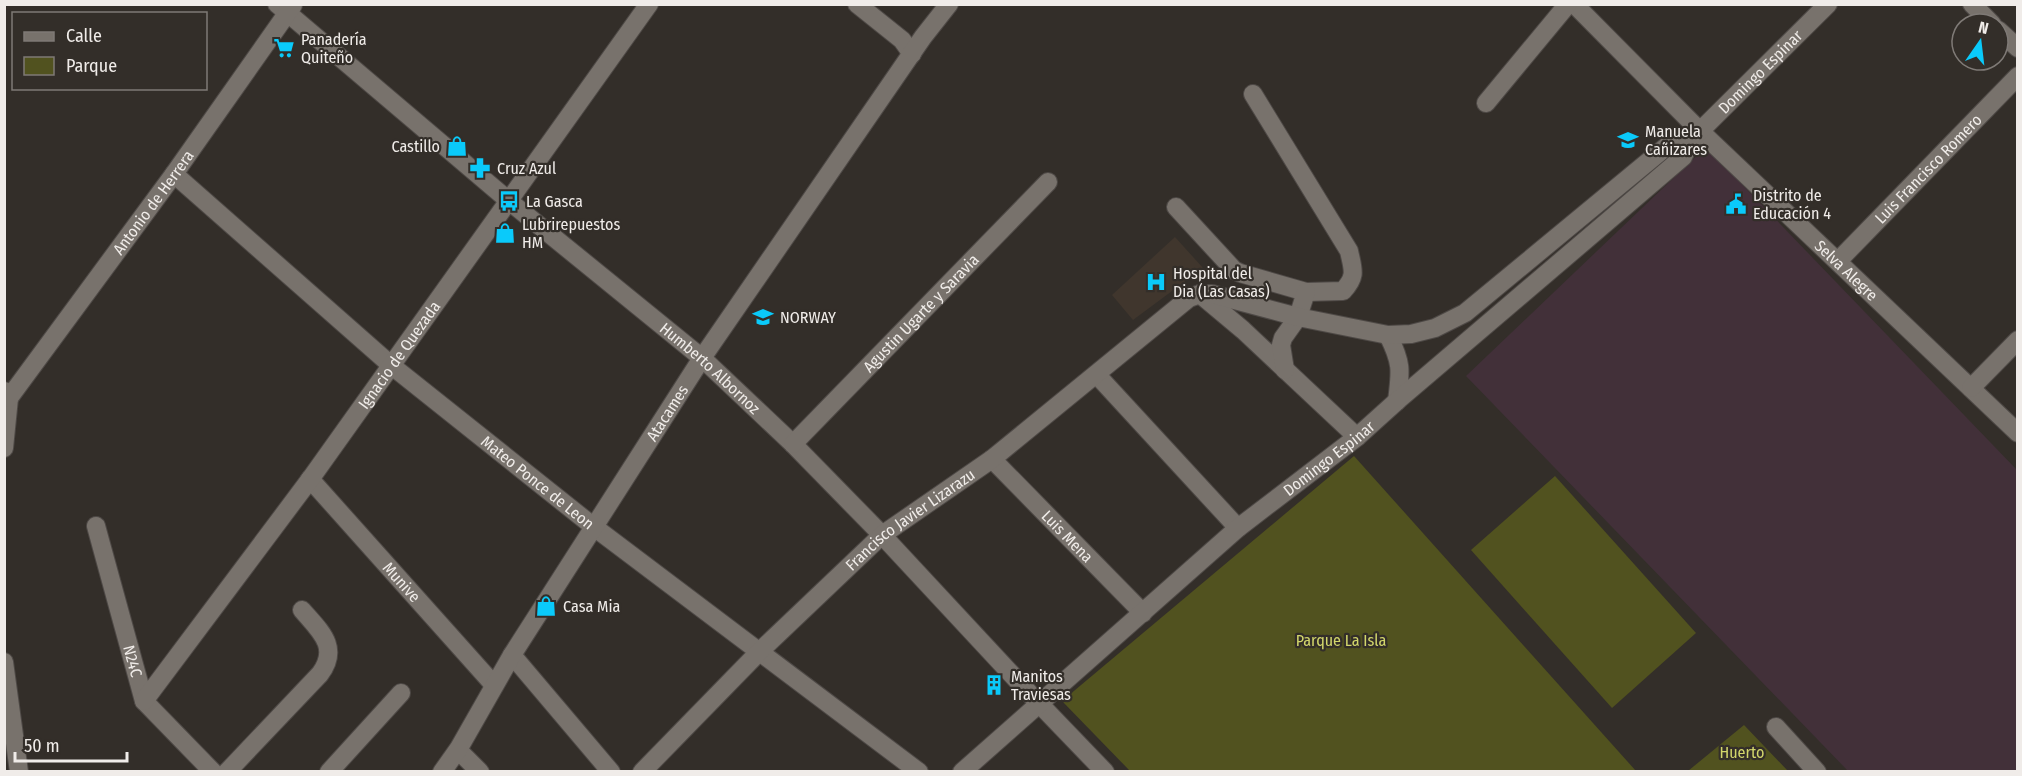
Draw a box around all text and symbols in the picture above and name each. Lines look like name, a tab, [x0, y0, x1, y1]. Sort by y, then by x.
legend	[12, 12, 207, 90]
north arrow	[1950, 12, 2010, 72]
text: N	[1977, 18, 1990, 38]
text: Calle	[66, 25, 102, 47]
street label: Domingo Espinar	[1714, 26, 1807, 118]
place label: Panadería Quiteño	[301, 30, 367, 67]
supermarket icon: Panadería Quiteño	[272, 36, 296, 60]
text: Parque	[66, 55, 117, 77]
street label: Luis Francisco Romero	[1871, 110, 1986, 227]
place label: Manuela Cañizares	[1645, 122, 1707, 159]
school or university icon: Manuela Cañizares	[1616, 128, 1640, 152]
shop icon: Castillo	[445, 134, 469, 158]
place label: Castillo	[391, 137, 440, 156]
street label: Antonio de Herrera	[109, 147, 198, 258]
pharmacy icon: Cruz Azul	[468, 156, 492, 180]
place label: Cruz Azul	[497, 159, 556, 178]
place label: Distrito de Educación 4	[1753, 186, 1831, 223]
bus stop icon: La Gasca	[497, 189, 521, 213]
place label: La Gasca	[526, 192, 583, 211]
public building icon: Distrito de Educación 4	[1724, 192, 1748, 216]
place label: Lubrirepuestos HM	[522, 215, 620, 252]
shop icon: Lubrirepuestos HM	[493, 221, 517, 245]
street label: Selva Alegre	[1811, 236, 1882, 305]
street label: Agustin Ugarte y Saravia	[859, 250, 983, 376]
place label: Hospital del Dia (Las Casas)	[1173, 264, 1270, 301]
hospital icon: Hospital del Dia (Las Casas)	[1144, 270, 1168, 294]
street label: Ignacio de Quezada	[354, 297, 444, 413]
school or university icon: NORWAY	[751, 305, 775, 329]
place label: NORWAY	[780, 308, 836, 327]
street label: Humberto Albornoz	[656, 319, 764, 418]
street label: Atacames	[642, 381, 692, 445]
street label: Domingo Espinar	[1280, 417, 1379, 500]
street label: Mateo Ponce de Leon	[477, 432, 598, 533]
street label: Francisco Javier Lizarazu	[842, 465, 978, 575]
street label: Luis Mena	[1038, 506, 1097, 567]
street label: Munive	[379, 558, 424, 606]
shop icon: Casa Mia	[534, 594, 558, 618]
place label: Casa Mia	[563, 597, 620, 616]
park label: Parque La Isla	[1296, 631, 1387, 650]
street label: N24C	[119, 643, 146, 679]
place label: Manitos Traviesas	[1011, 667, 1071, 704]
building icon: Manitos Traviesas	[982, 673, 1006, 697]
scale bar	[15, 725, 128, 763]
text: 50 m	[24, 735, 60, 757]
park label: Huerto	[1720, 743, 1764, 762]

